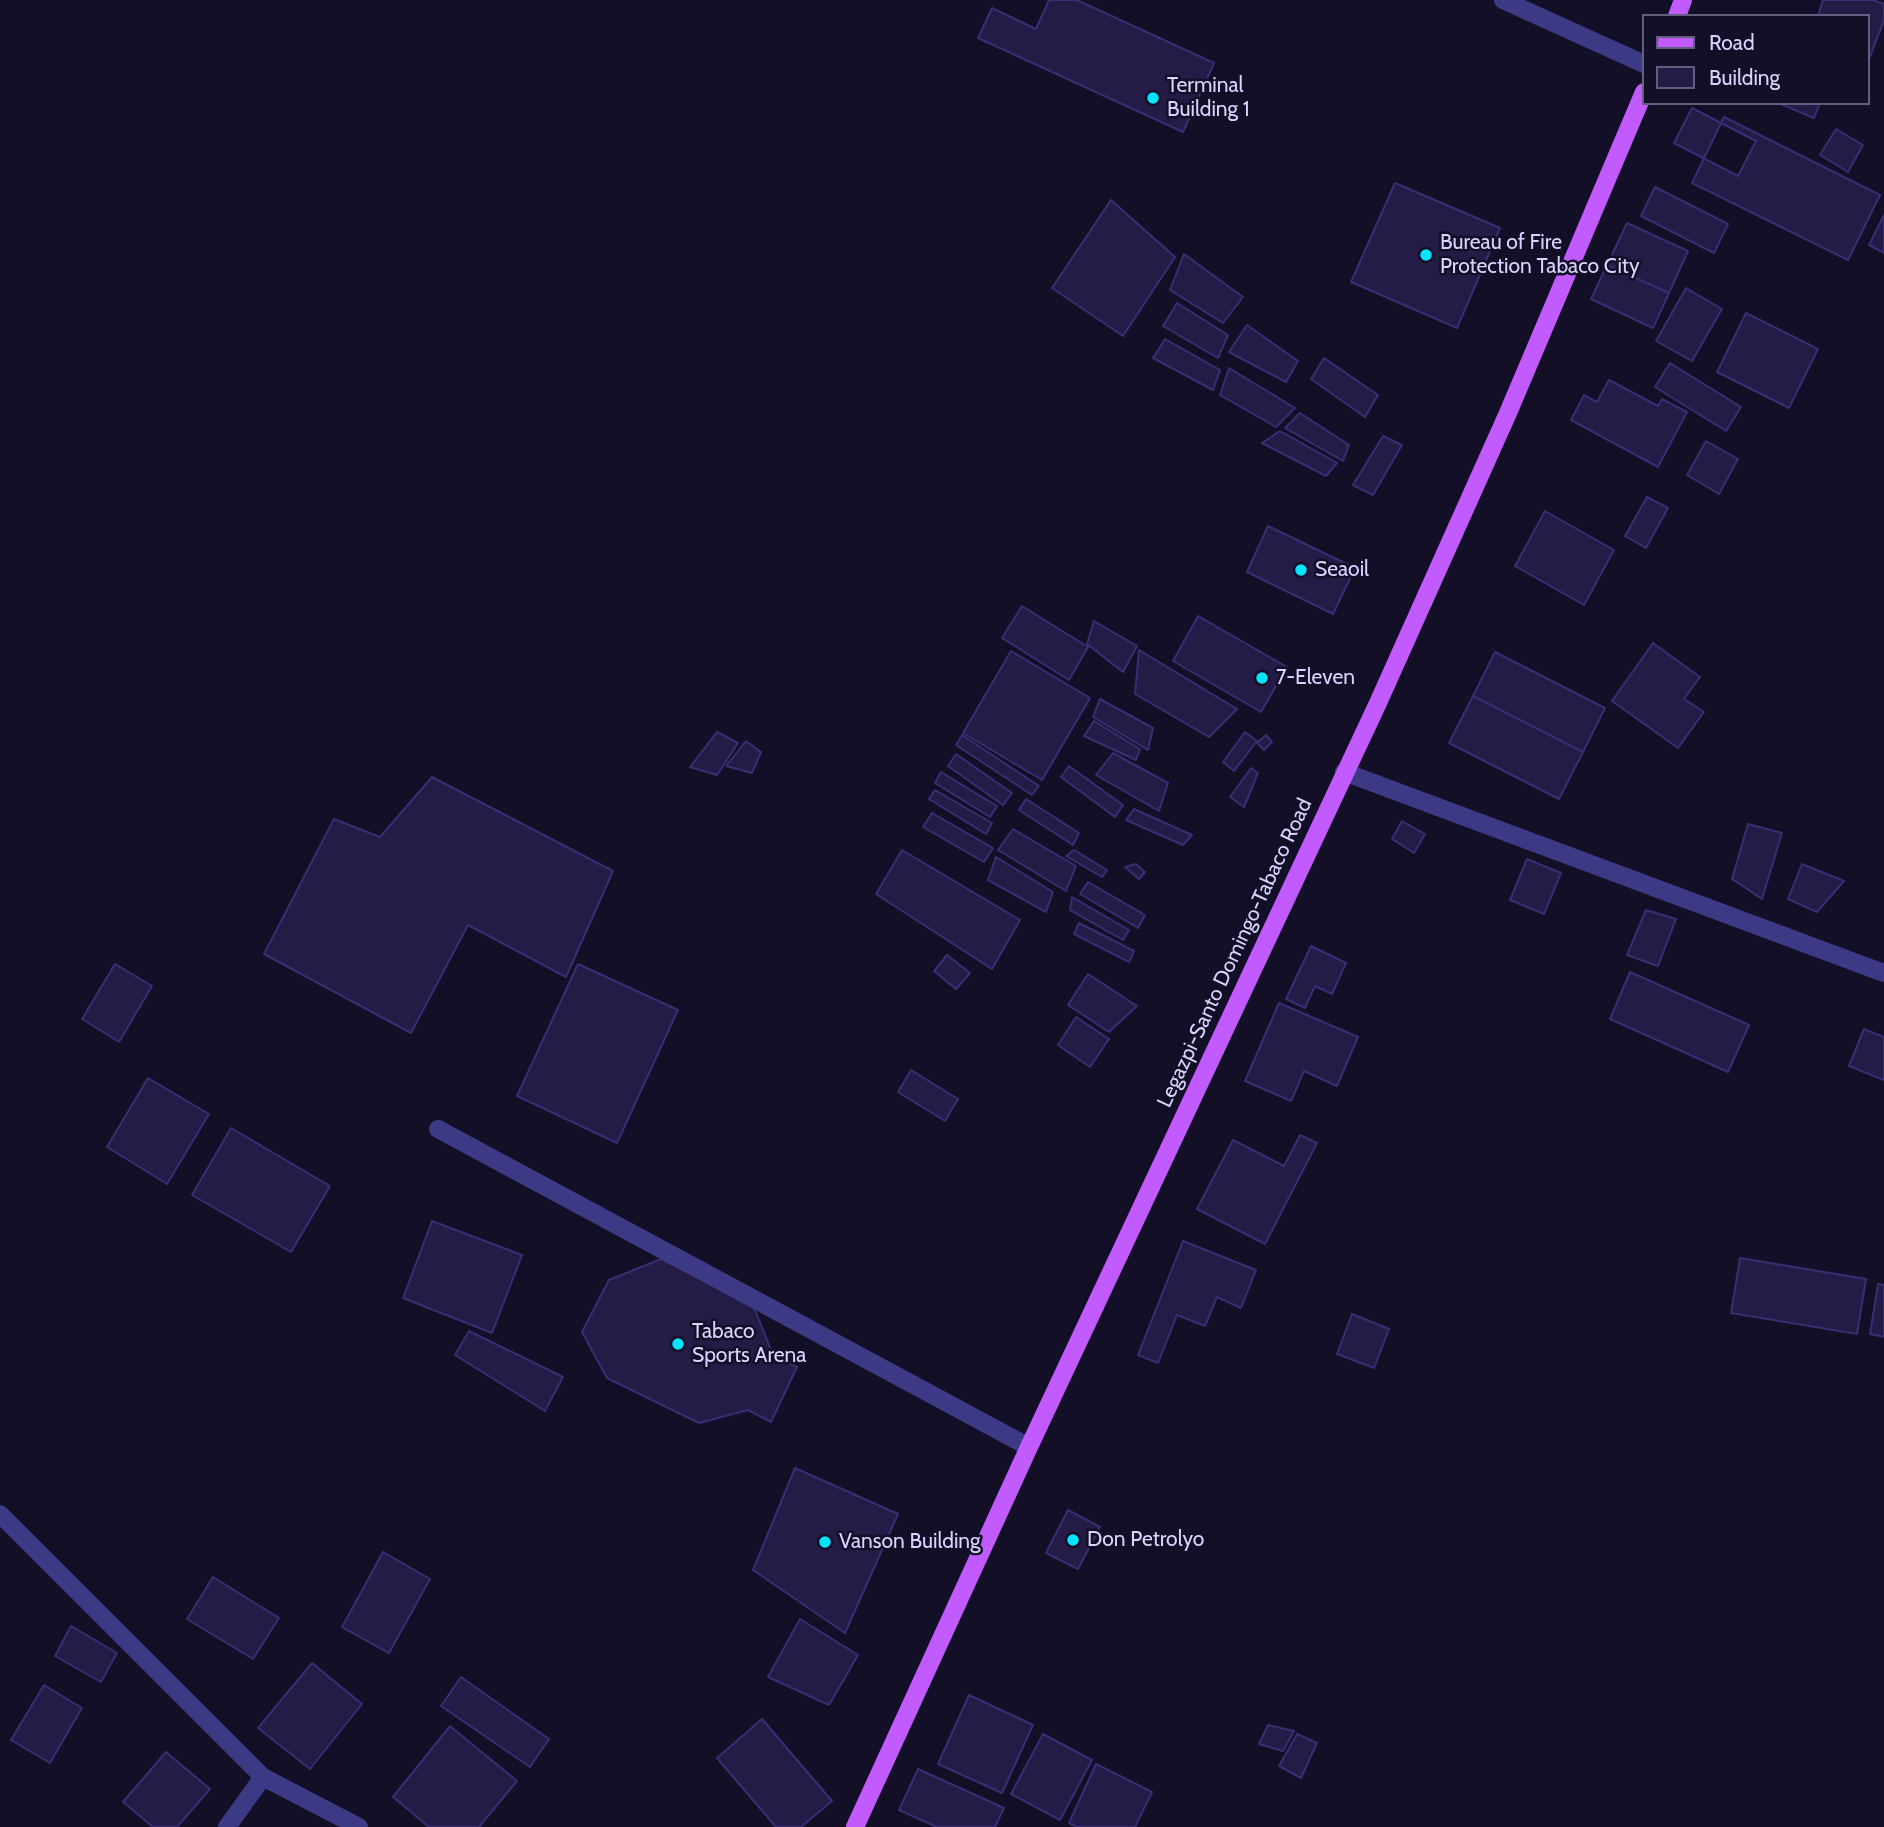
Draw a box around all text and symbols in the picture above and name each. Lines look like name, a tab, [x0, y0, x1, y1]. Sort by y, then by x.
legend	[1643, 14, 1870, 105]
text: Road	[1709, 30, 1755, 55]
text: Building	[1709, 65, 1780, 90]
place label: Terminal Building 1	[1167, 73, 1250, 123]
marker: Terminal Building 1	[1145, 90, 1161, 106]
place label: Bureau of Fire Protection Tabaco City	[1440, 230, 1640, 280]
marker: Bureau of Fire Protection Tabaco City	[1418, 247, 1434, 263]
place label: Seaoil	[1315, 557, 1369, 583]
marker: Seaoil	[1293, 562, 1309, 578]
place label: 7-Eleven	[1276, 665, 1355, 691]
marker: 7-Eleven	[1254, 670, 1270, 686]
street label: Legazpi-Santo Domingo-Tabaco Road	[1152, 795, 1318, 1111]
place label: Tabaco Sports Arena	[692, 1319, 806, 1369]
marker: Tabaco Sports Arena	[670, 1336, 686, 1352]
place label: Don Petrolyo	[1087, 1527, 1204, 1553]
place label: Vanson Building	[839, 1529, 981, 1555]
marker: Don Petrolyo	[1065, 1532, 1081, 1548]
marker: Vanson Building	[817, 1534, 833, 1550]

